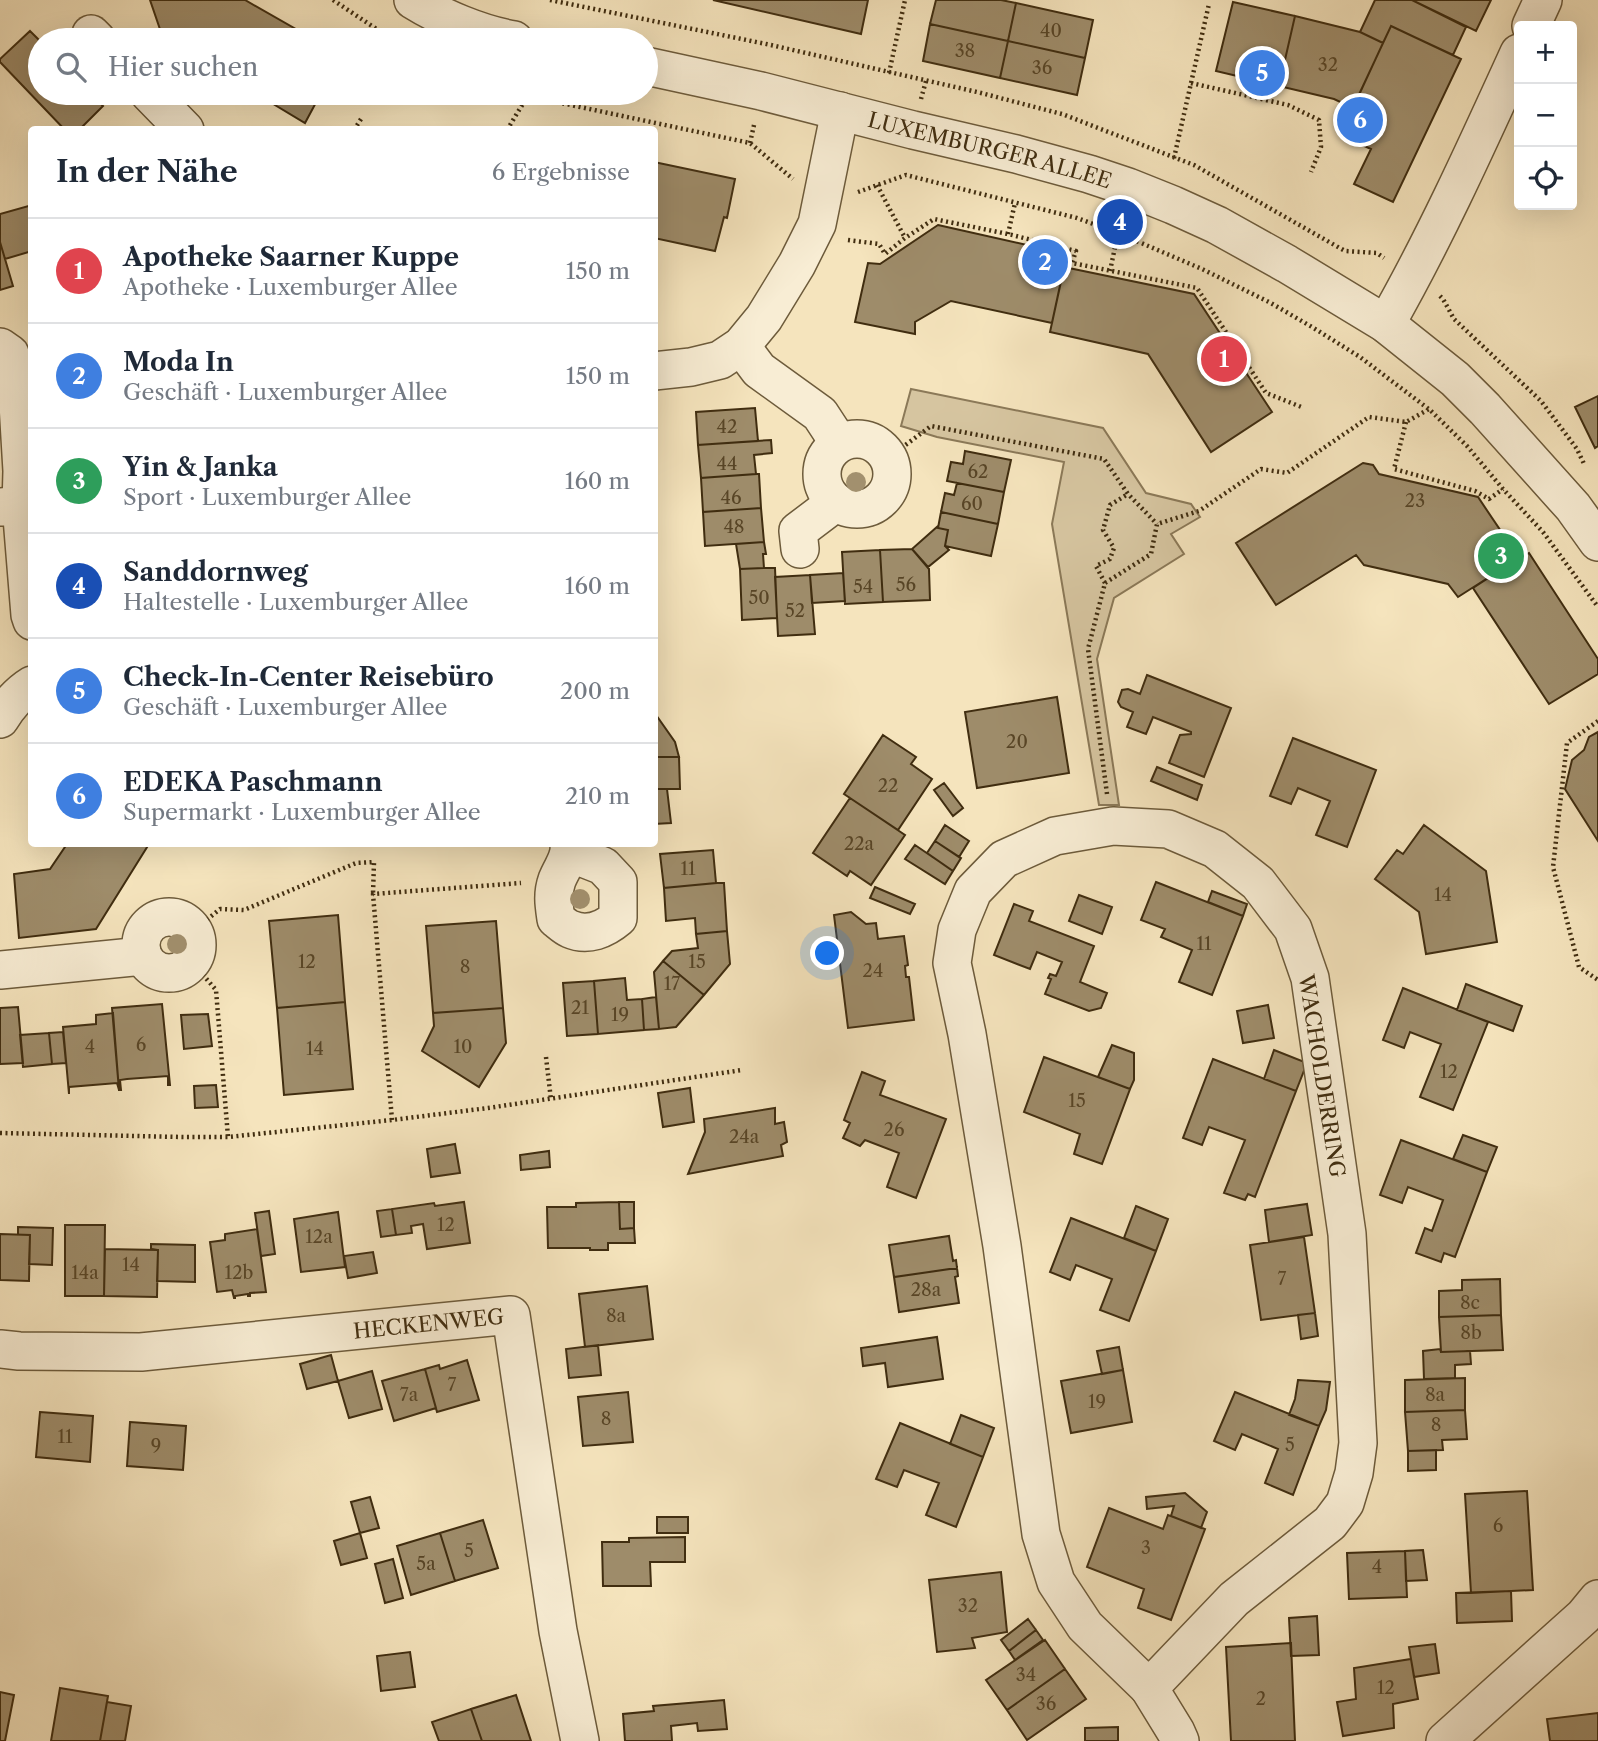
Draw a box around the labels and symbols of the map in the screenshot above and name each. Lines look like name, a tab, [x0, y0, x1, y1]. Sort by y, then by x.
house number: 40	[1040, 20, 1062, 42]
house number: 38	[955, 40, 975, 62]
pin: 5	[1239, 47, 1285, 99]
house number: 32	[1318, 54, 1338, 76]
house number: 36	[1032, 57, 1052, 79]
pin: 6	[1337, 94, 1383, 146]
street label: LUXEMBURGER ALLEE	[865, 106, 1115, 193]
pin: 4	[1097, 196, 1143, 248]
pin: 2	[1022, 236, 1068, 288]
pin: 1	[1201, 333, 1247, 385]
house number: 42	[717, 416, 737, 438]
house number: 44	[717, 453, 737, 475]
house number: 62	[968, 461, 988, 483]
house number: 46	[721, 487, 741, 509]
house number: 23	[1405, 490, 1425, 512]
house number: 60	[961, 493, 983, 515]
house number: 48	[723, 516, 745, 538]
pin: 3	[1478, 530, 1524, 582]
house number: 56	[896, 574, 916, 596]
house number: 54	[853, 576, 873, 598]
house number: 50	[748, 587, 770, 609]
house number: 52	[785, 600, 805, 622]
house number: 20	[1006, 731, 1028, 753]
house number: 22	[878, 775, 898, 797]
house number: 22a	[844, 833, 875, 855]
house number: 11	[680, 858, 696, 880]
house number: 14	[1434, 884, 1452, 906]
house number: 11	[1196, 933, 1212, 955]
your location	[810, 936, 844, 970]
house number: 12	[298, 951, 316, 973]
house number: 15	[688, 951, 706, 973]
house number: 8	[460, 956, 470, 978]
house number: 24	[863, 960, 883, 982]
street label: WACHOLDERRING	[1293, 972, 1350, 1179]
house number: 17	[664, 973, 680, 995]
house number: 21	[571, 997, 589, 1019]
house number: 19	[611, 1004, 629, 1026]
house number: 6	[136, 1034, 146, 1056]
house number: 4	[85, 1036, 95, 1058]
house number: 10	[454, 1036, 472, 1058]
house number: 14	[306, 1038, 324, 1060]
house number: 12	[1440, 1061, 1458, 1083]
house number: 15	[1068, 1090, 1086, 1112]
house number: 26	[884, 1119, 904, 1141]
house number: 24a	[729, 1126, 760, 1148]
house number: 12	[437, 1214, 455, 1236]
house number: 12a	[305, 1226, 333, 1248]
house number: 14	[122, 1254, 140, 1276]
house number: 14a	[71, 1262, 99, 1284]
house number: 12b	[225, 1262, 254, 1284]
house number: 7	[1278, 1268, 1287, 1290]
house number: 28a	[911, 1279, 942, 1301]
house number: 8c	[1460, 1292, 1480, 1314]
street label: HECKENWEG	[352, 1303, 505, 1343]
house number: 8a	[606, 1305, 627, 1327]
house number: 8b	[1460, 1322, 1482, 1344]
house number: 7	[448, 1374, 457, 1396]
house number: 7a	[400, 1384, 419, 1406]
house number: 8a	[1425, 1384, 1446, 1406]
house number: 19	[1088, 1391, 1106, 1413]
house number: 8	[601, 1408, 611, 1430]
house number: 8	[1431, 1414, 1441, 1436]
house number: 11	[57, 1426, 73, 1448]
house number: 5	[1285, 1434, 1295, 1456]
house number: 9	[151, 1435, 161, 1457]
house number: 6	[1493, 1515, 1503, 1537]
house number: 3	[1141, 1537, 1151, 1559]
house number: 5	[464, 1540, 474, 1562]
house number: 5a	[416, 1553, 436, 1575]
house number: 4	[1372, 1556, 1382, 1578]
house number: 32	[958, 1595, 978, 1617]
house number: 34	[1016, 1664, 1036, 1686]
house number: 12	[1377, 1677, 1395, 1699]
house number: 2	[1256, 1688, 1266, 1710]
house number: 36	[1036, 1693, 1056, 1715]

